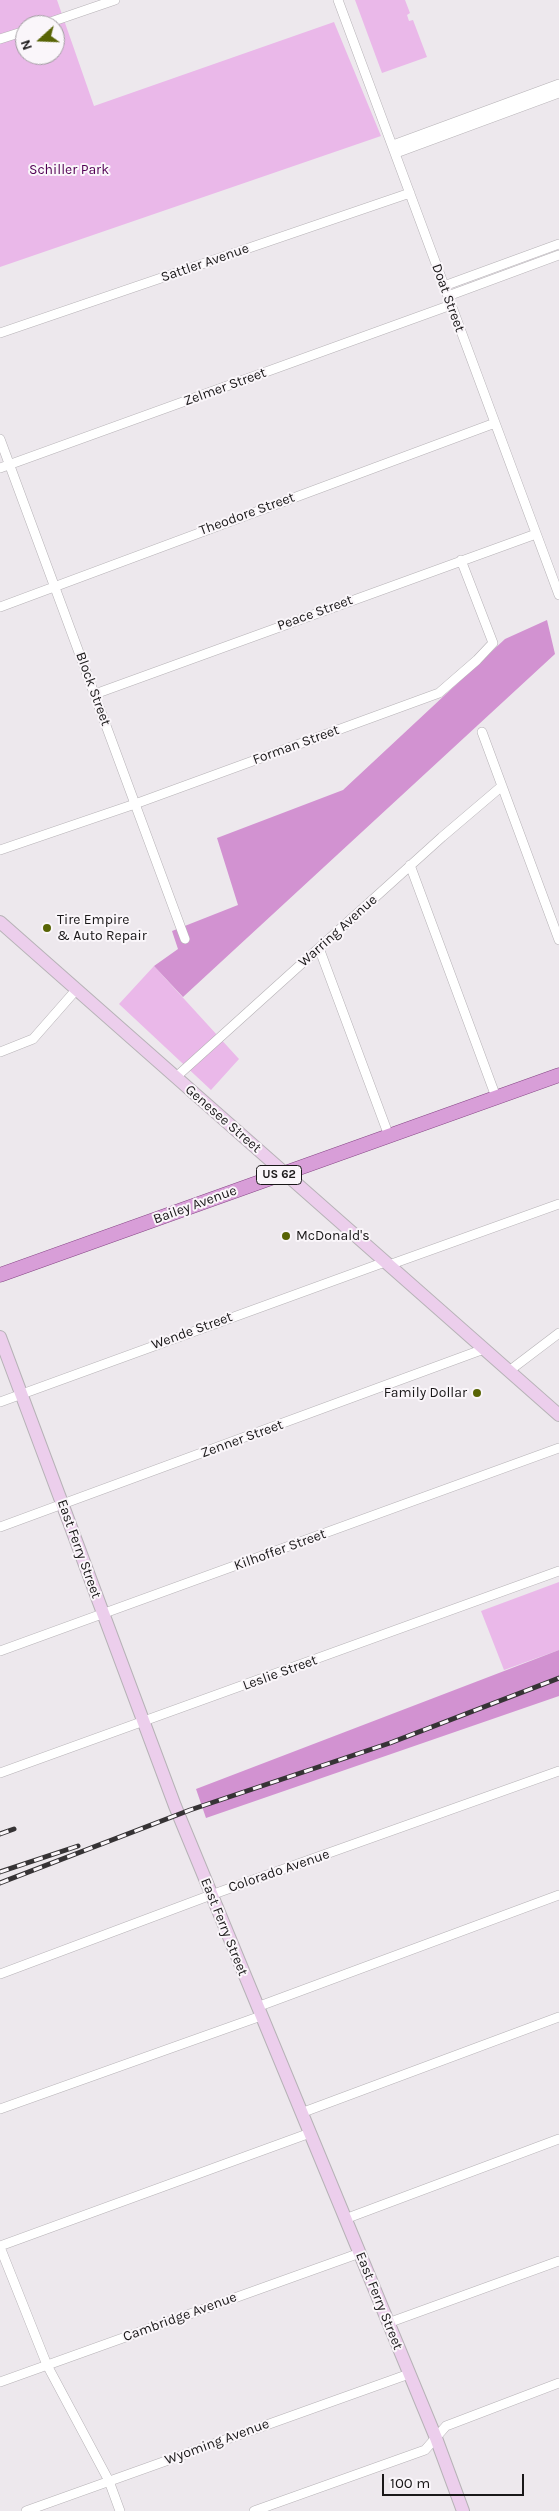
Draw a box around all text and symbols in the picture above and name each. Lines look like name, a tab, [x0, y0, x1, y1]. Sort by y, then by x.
north arrow	[15, 15, 65, 65]
text: N	[17, 37, 36, 53]
park label: Schiller Park	[29, 162, 109, 178]
street label: Sattler Avenue	[159, 240, 251, 286]
street label: Doat Street	[428, 261, 468, 335]
street label: Zelmer Street	[181, 364, 269, 410]
street label: Theodore Street	[197, 489, 297, 539]
street label: Peace Street	[275, 592, 355, 634]
street label: Block Street	[72, 650, 114, 728]
street label: Forman Street	[251, 722, 341, 768]
street label: Warring Avenue	[295, 891, 381, 971]
place label: Tire Empire & Auto Repair	[57, 912, 147, 944]
marker: Tire Empire & Auto Repair	[41, 922, 53, 934]
street label: Genesee Street	[182, 1081, 264, 1157]
road number: US 62	[256, 1166, 302, 1184]
street label: Bailey Avenue	[151, 1182, 239, 1228]
place label: McDonald's	[296, 1228, 370, 1244]
marker: McDonald's	[280, 1230, 292, 1242]
street label: Wende Street	[149, 1309, 235, 1353]
place label: Family Dollar	[384, 1385, 467, 1401]
marker: Family Dollar	[471, 1387, 483, 1399]
street label: Zenner Street	[199, 1416, 285, 1462]
street label: East Ferry Street	[53, 1497, 105, 1601]
street label: Kilhoffer Street	[232, 1526, 328, 1574]
street label: Leslie Street	[240, 1652, 320, 1694]
street label: Colorado Avenue	[226, 1846, 332, 1896]
street label: East Ferry Street	[197, 1876, 251, 1978]
street label: East Ferry Street	[352, 2250, 406, 2352]
street label: Cambridge Avenue	[121, 2289, 239, 2345]
street label: Wyoming Avenue	[163, 2415, 271, 2469]
scale bar	[384, 2464, 526, 2496]
text: 100 m	[390, 2474, 430, 2492]

